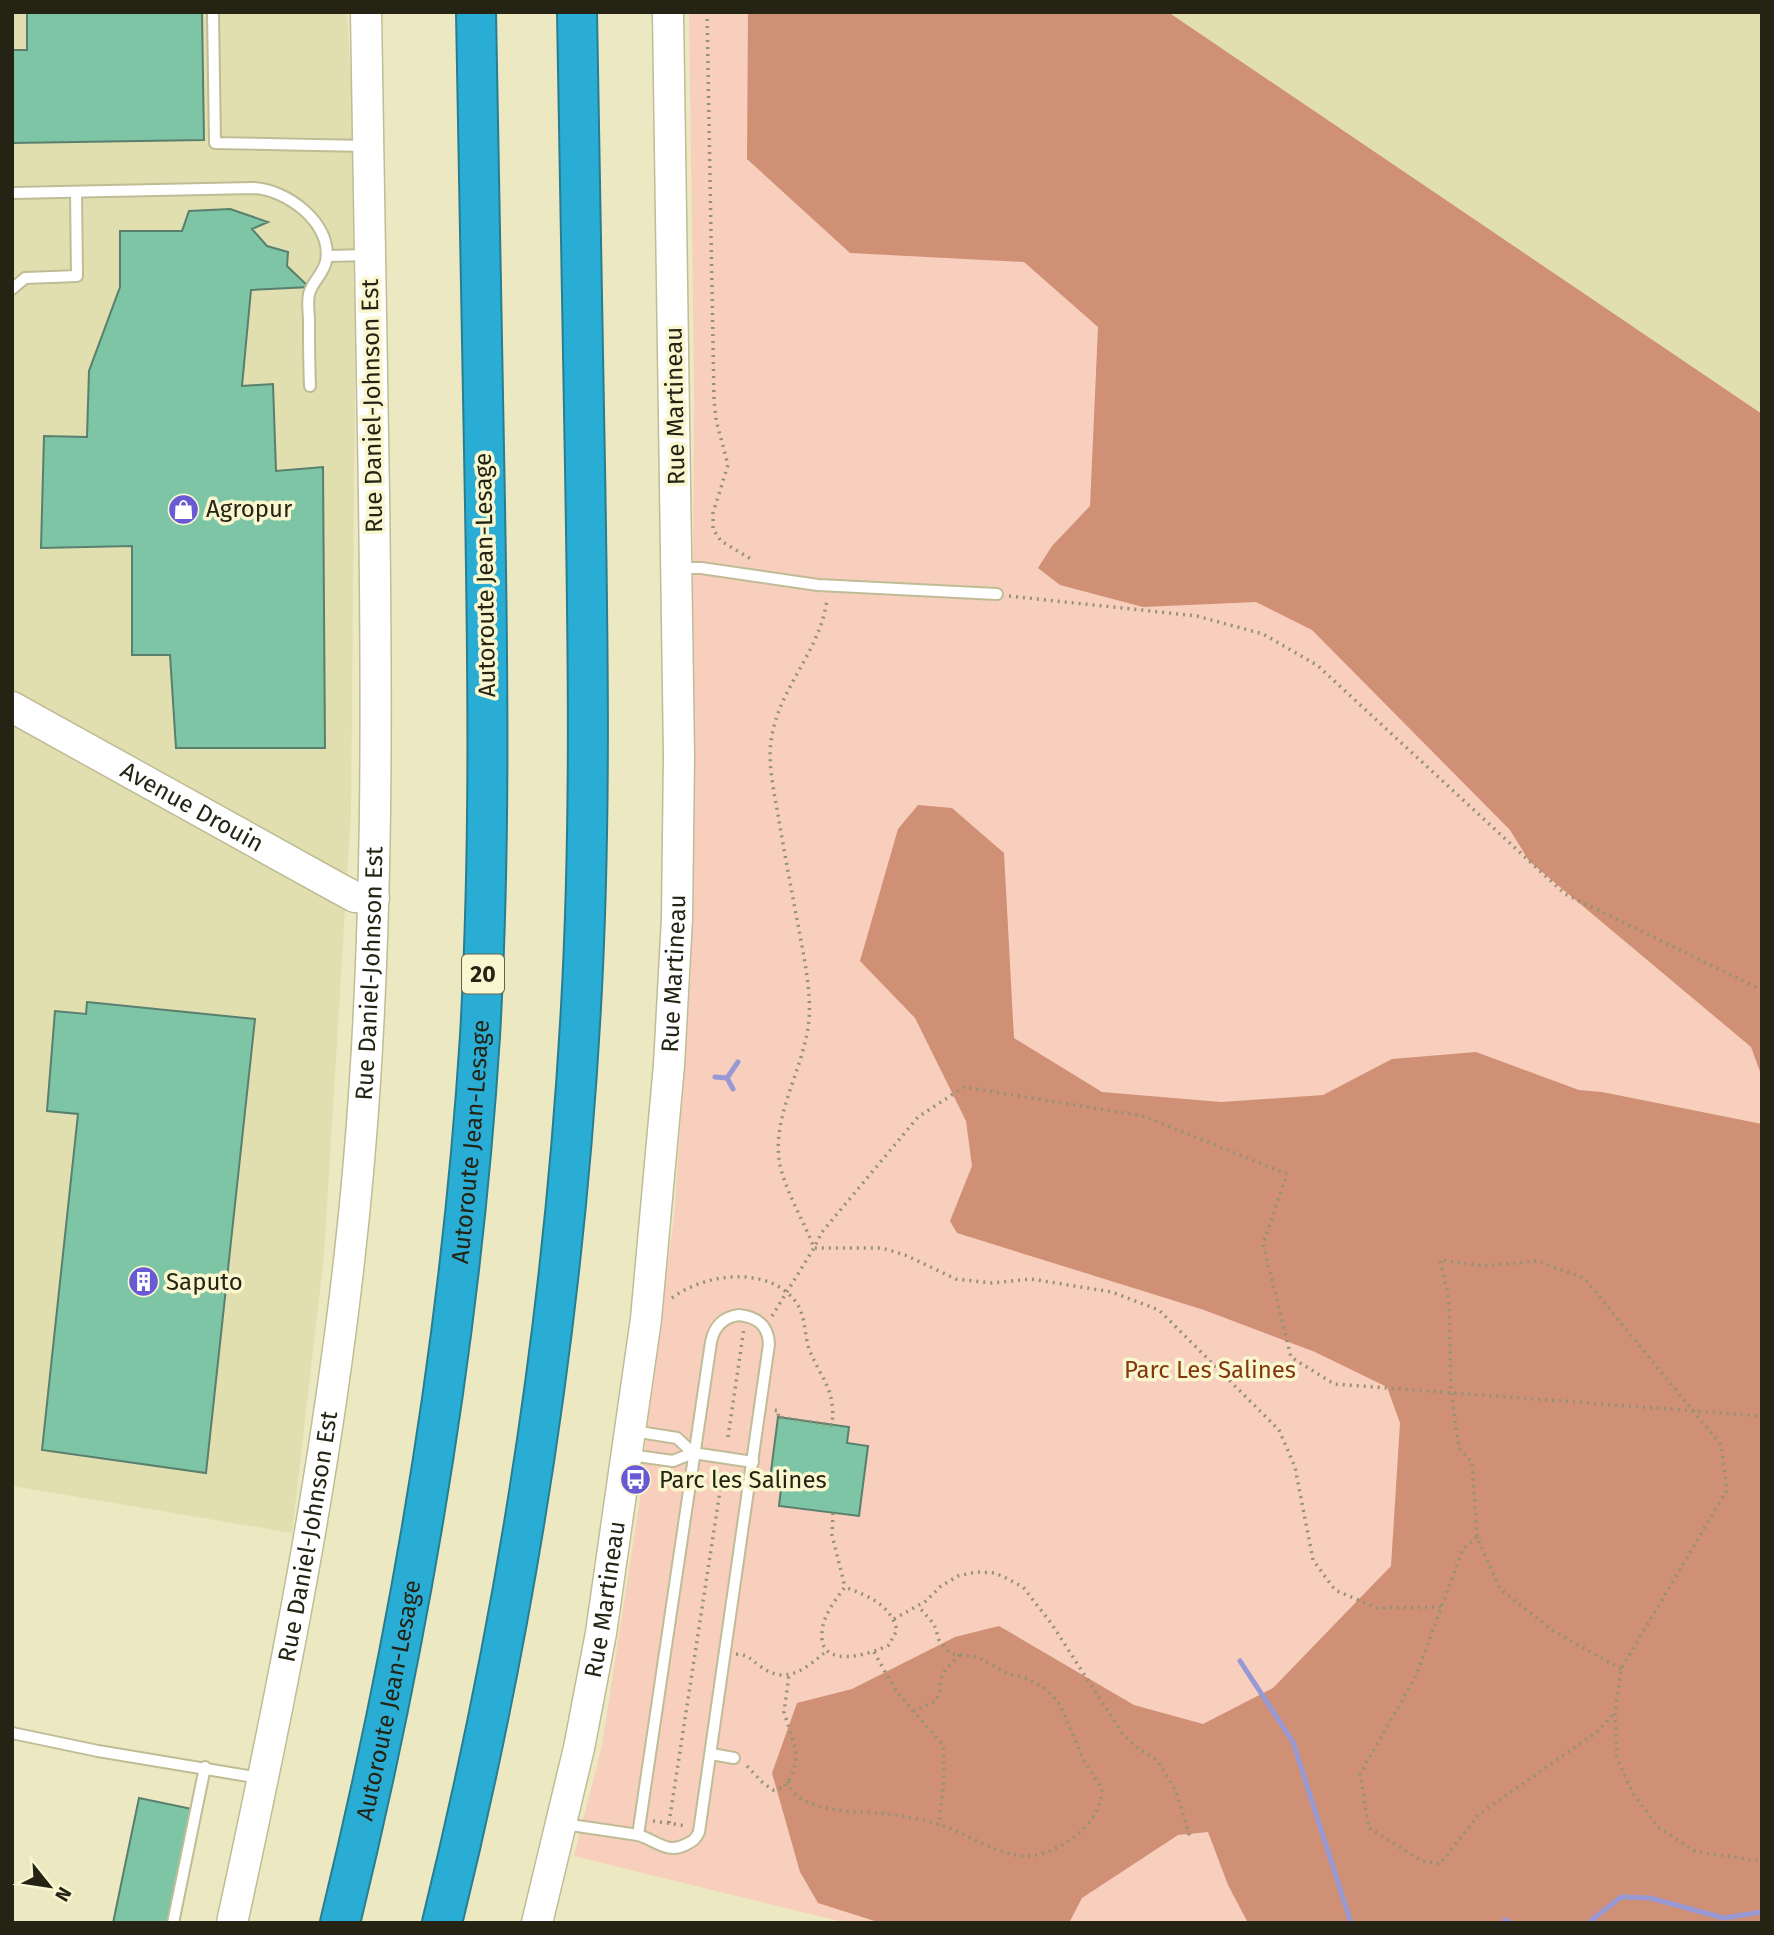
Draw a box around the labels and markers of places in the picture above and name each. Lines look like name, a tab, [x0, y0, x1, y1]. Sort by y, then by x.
shop icon: Agropur	[166, 492, 200, 526]
place label: Agropur	[206, 495, 293, 523]
building icon: Saputo	[126, 1265, 160, 1299]
place label: Saputo	[166, 1268, 243, 1296]
bus stop icon: Parc les Salines	[619, 1463, 653, 1497]
place label: Parc les Salines	[659, 1466, 827, 1494]

